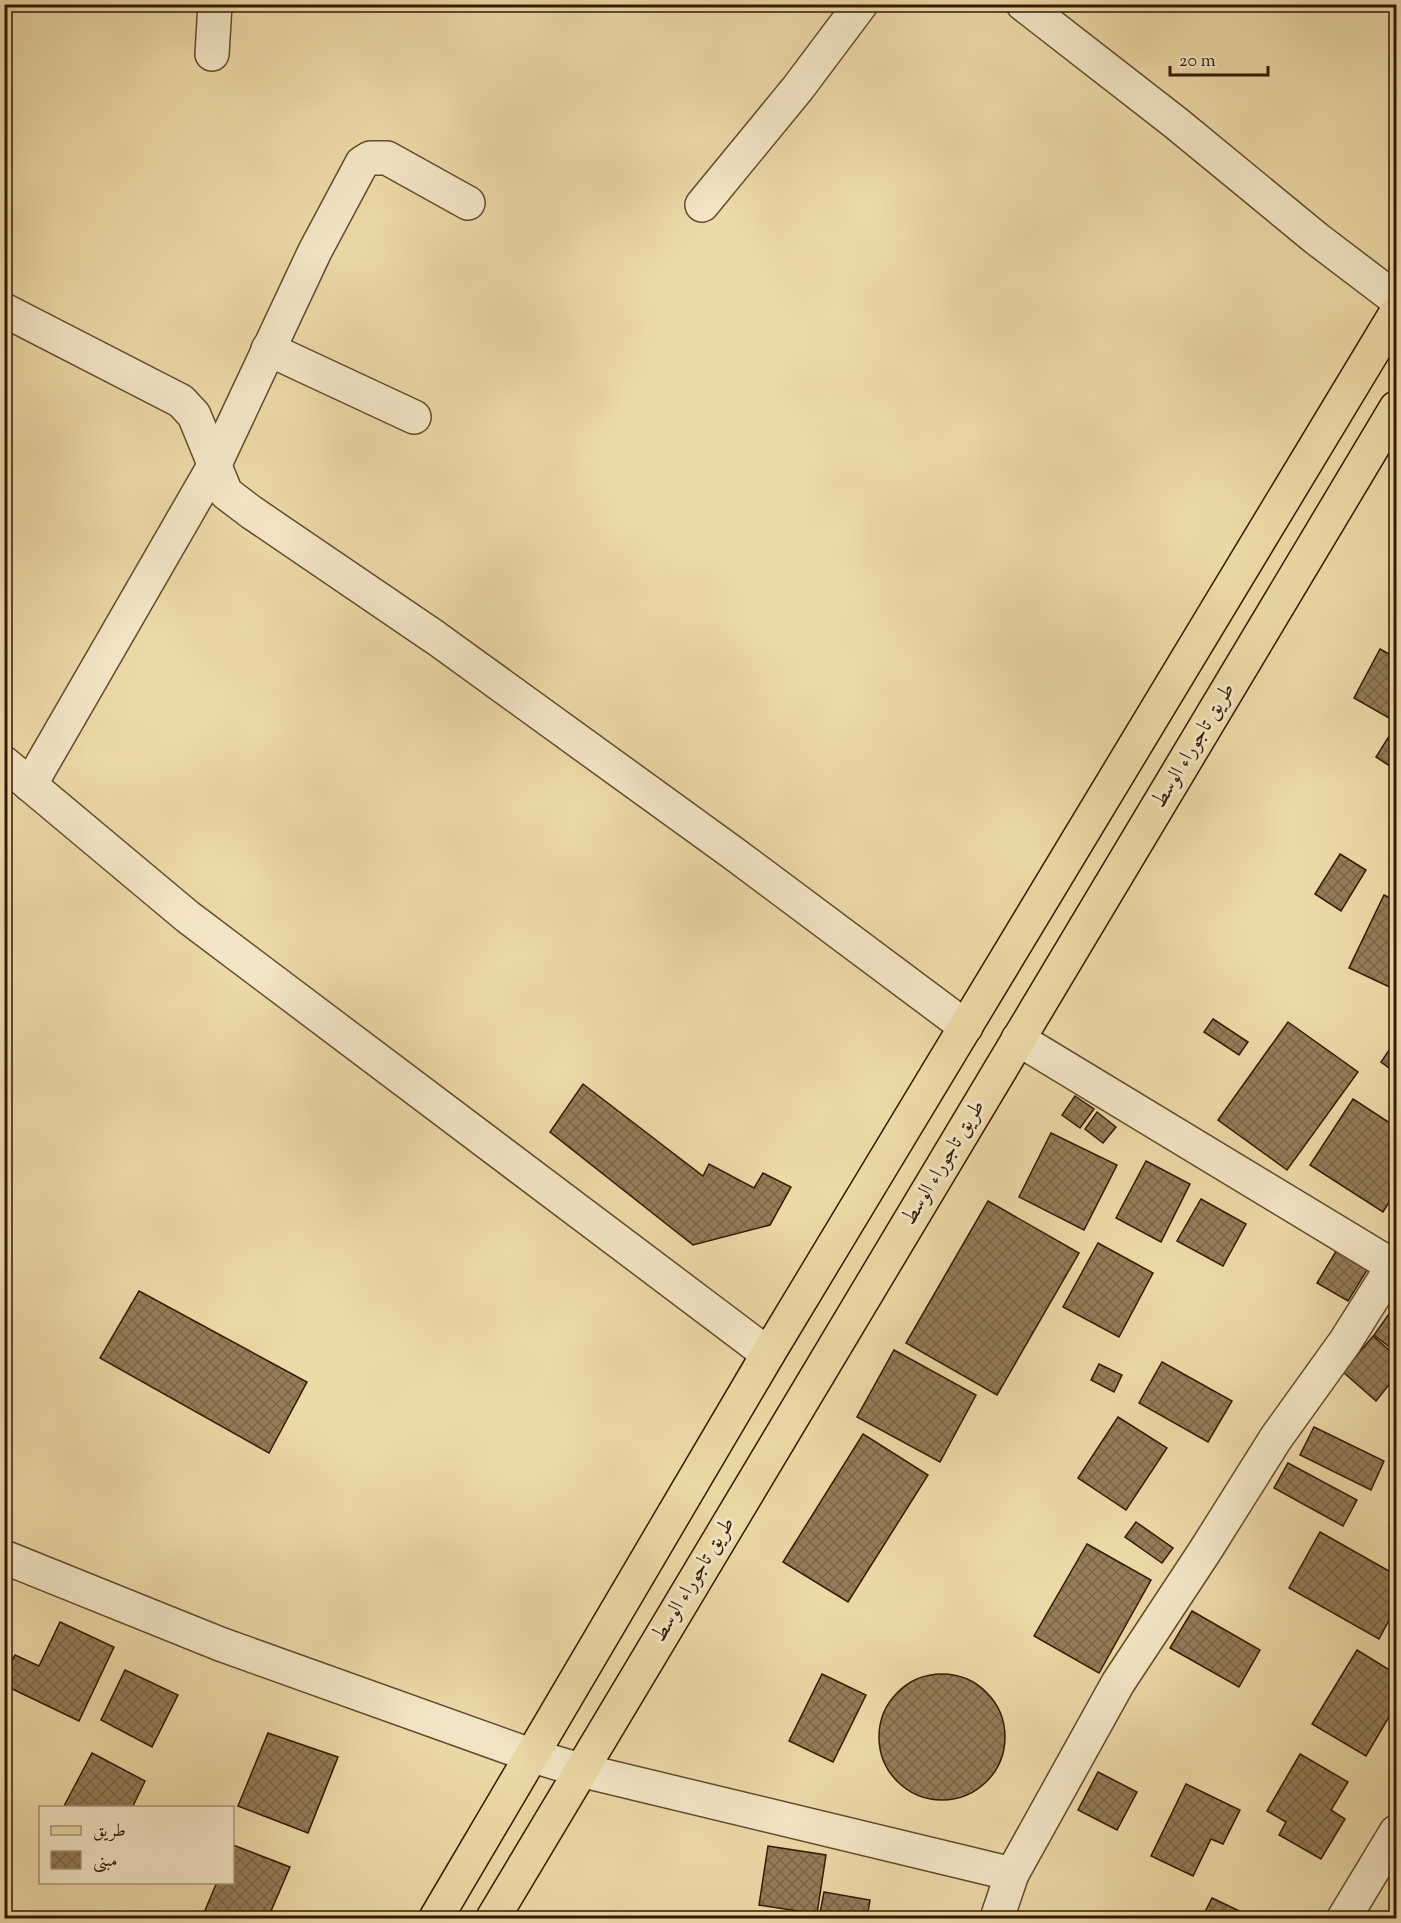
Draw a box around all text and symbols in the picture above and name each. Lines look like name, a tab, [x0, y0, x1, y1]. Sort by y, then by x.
scale bar	[1170, 39, 1268, 77]
text: 20 m	[1179, 49, 1216, 75]
street label: طريق تاجوراء الوسط	[1145, 678, 1243, 814]
street label: طريق تاجوراء الوسط	[895, 1095, 993, 1231]
street label: طريق تاجوراء الوسط	[645, 1512, 743, 1648]
legend	[39, 1806, 234, 1884]
text: طريق	[93, 1819, 126, 1845]
text: مبنى	[93, 1849, 118, 1875]

